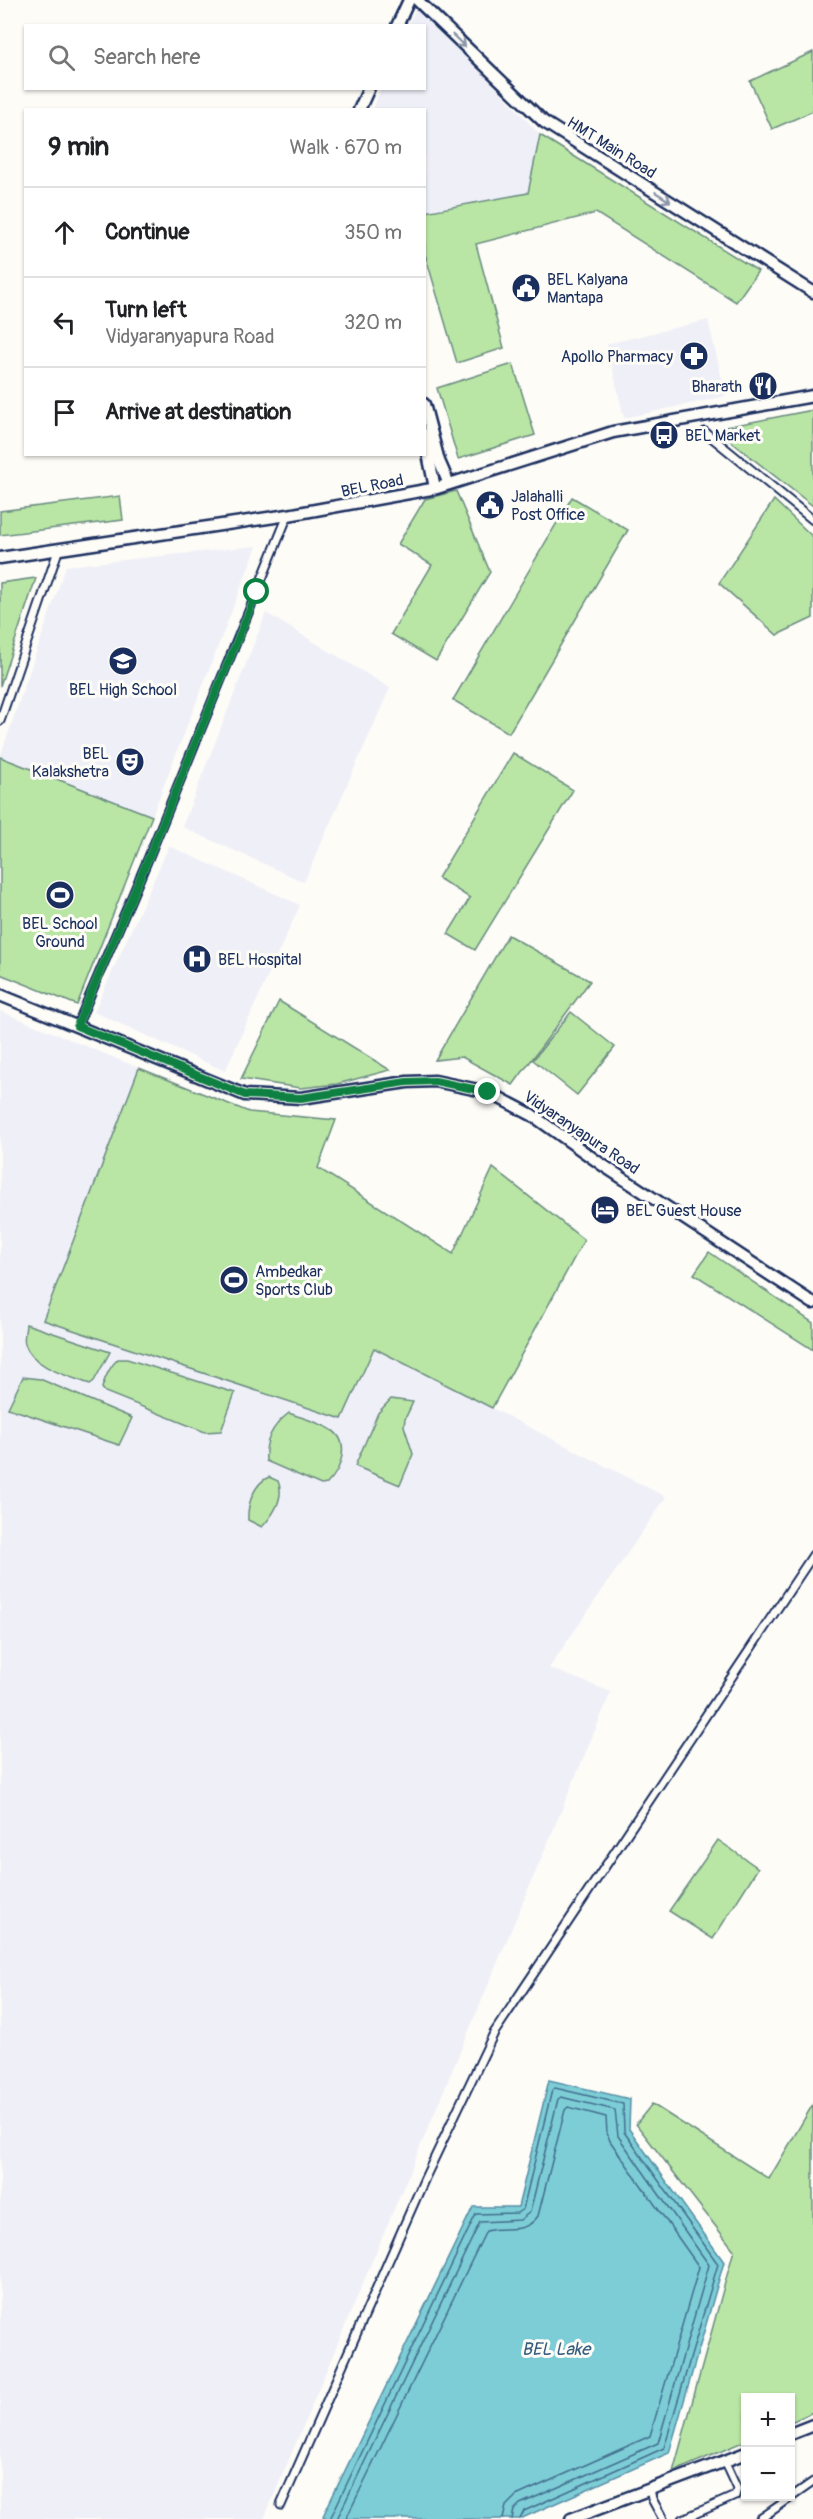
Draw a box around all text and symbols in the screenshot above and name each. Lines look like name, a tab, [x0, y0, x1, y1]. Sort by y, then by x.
search box	[24, 24, 426, 90]
one-way arrow	[452, 33, 467, 48]
icon: search	[45, 41, 78, 74]
text: Search here	[93, 43, 200, 71]
street label: HMT Main Road	[563, 113, 660, 183]
text: 9 min	[48, 131, 109, 163]
text: Walk · 670 m	[290, 135, 402, 160]
one-way arrow	[654, 191, 671, 203]
icon: ahead	[48, 216, 81, 249]
text: Continue	[105, 218, 189, 246]
text: 350 m	[344, 220, 402, 245]
place label: BEL Kalyana Mantapa	[547, 270, 628, 308]
public building icon: BEL Kalyana Mantapa	[510, 272, 542, 304]
text: Turn left	[105, 296, 187, 324]
icon: left	[48, 306, 81, 339]
text: 320 m	[344, 310, 402, 335]
text: Vidyaranyapura Road	[105, 324, 274, 349]
pharmacy icon: Apollo Pharmacy	[678, 340, 710, 372]
place label: Apollo Pharmacy	[561, 347, 673, 367]
restaurant icon: Bharath	[747, 370, 779, 402]
place label: Bharath	[691, 377, 742, 397]
icon: arrive	[48, 396, 81, 429]
text: Arrive at destination	[105, 398, 291, 426]
bus stop icon: BEL Market	[648, 419, 680, 451]
place label: BEL Market	[685, 426, 761, 446]
street label: BEL Road	[339, 470, 405, 502]
place label: Jalahalli Post Office	[511, 487, 585, 525]
public building icon: Jalahalli Post Office	[474, 489, 506, 521]
route start	[243, 578, 269, 604]
school or university icon: BEL High School	[107, 645, 139, 677]
place label: BEL High School	[69, 680, 177, 700]
place label: BEL Kalakshetra	[32, 744, 109, 782]
theatre icon: BEL Kalakshetra	[114, 746, 146, 778]
sports icon: BEL School Ground	[44, 879, 76, 911]
place label: BEL School Ground	[22, 914, 98, 952]
hospital icon: BEL Hospital	[181, 943, 213, 975]
place label: BEL Hospital	[218, 950, 302, 970]
route end	[474, 1078, 500, 1104]
street label: Vidyaranyapura Road	[520, 1087, 643, 1179]
hotel icon: BEL Guest House	[589, 1194, 621, 1226]
place label: BEL Guest House	[626, 1201, 741, 1221]
place label: Ambedkar Sports Club	[255, 1262, 333, 1300]
sports icon: Ambedkar Sports Club	[218, 1264, 250, 1296]
water label: BEL Lake	[522, 2338, 592, 2361]
map controls	[741, 2393, 795, 2501]
button: +	[741, 2393, 795, 2447]
button: −	[741, 2447, 795, 2501]

